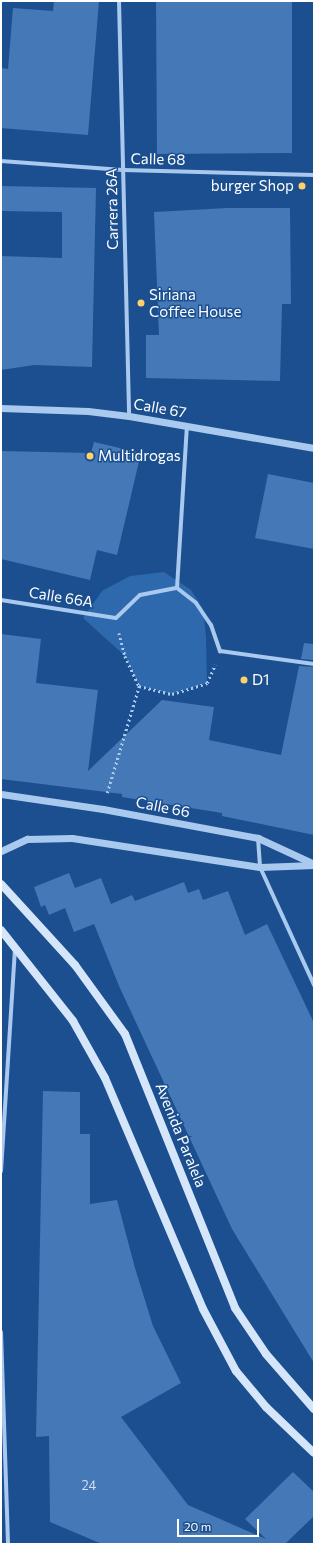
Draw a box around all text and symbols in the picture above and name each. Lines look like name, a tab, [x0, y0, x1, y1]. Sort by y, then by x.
street label: Calle 68	[130, 150, 186, 168]
street label: Carrera 26A	[102, 168, 122, 250]
place label: burger Shop	[211, 177, 294, 195]
marker: burger Shop	[297, 181, 307, 191]
place label: Siriana Coffee House	[149, 285, 241, 320]
marker: Siriana Coffee House	[136, 298, 146, 308]
street label: Calle 67	[132, 394, 188, 422]
place label: Multidrogas	[98, 447, 181, 465]
marker: Multidrogas	[85, 451, 95, 461]
street label: Calle 66A	[28, 583, 94, 611]
place label: D1	[252, 671, 269, 689]
marker: D1	[239, 675, 249, 685]
street label: Calle 66	[134, 793, 192, 821]
street label: Avenida Paralela	[152, 1080, 210, 1190]
house number: 24	[82, 1477, 96, 1493]
scale bar	[179, 1511, 261, 1537]
text: 20 m	[184, 1519, 211, 1533]

